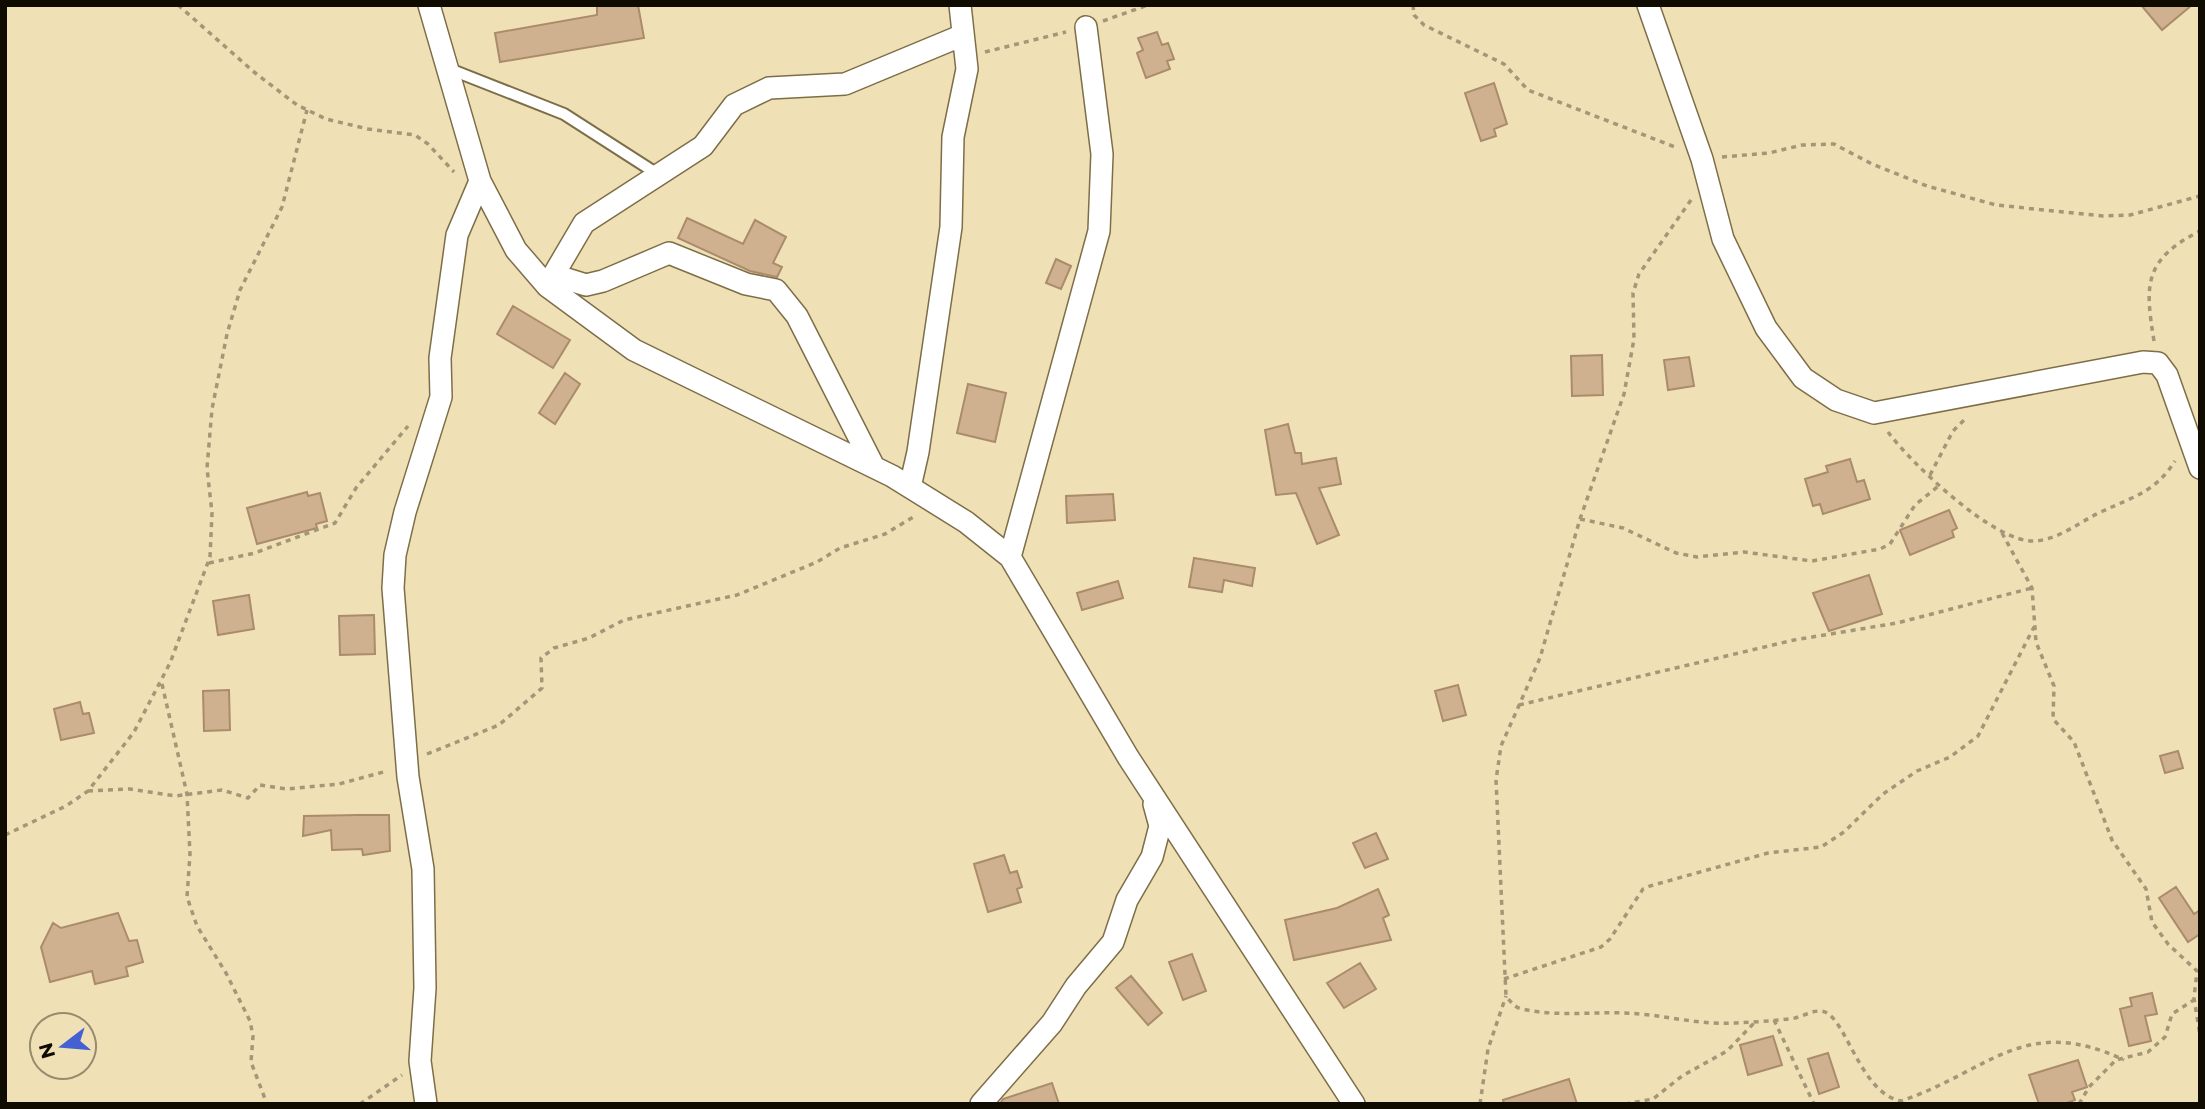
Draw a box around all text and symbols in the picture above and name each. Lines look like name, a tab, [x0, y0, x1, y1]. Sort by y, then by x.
north arrow	[28, 1011, 98, 1081]
text: N	[34, 1040, 60, 1061]

